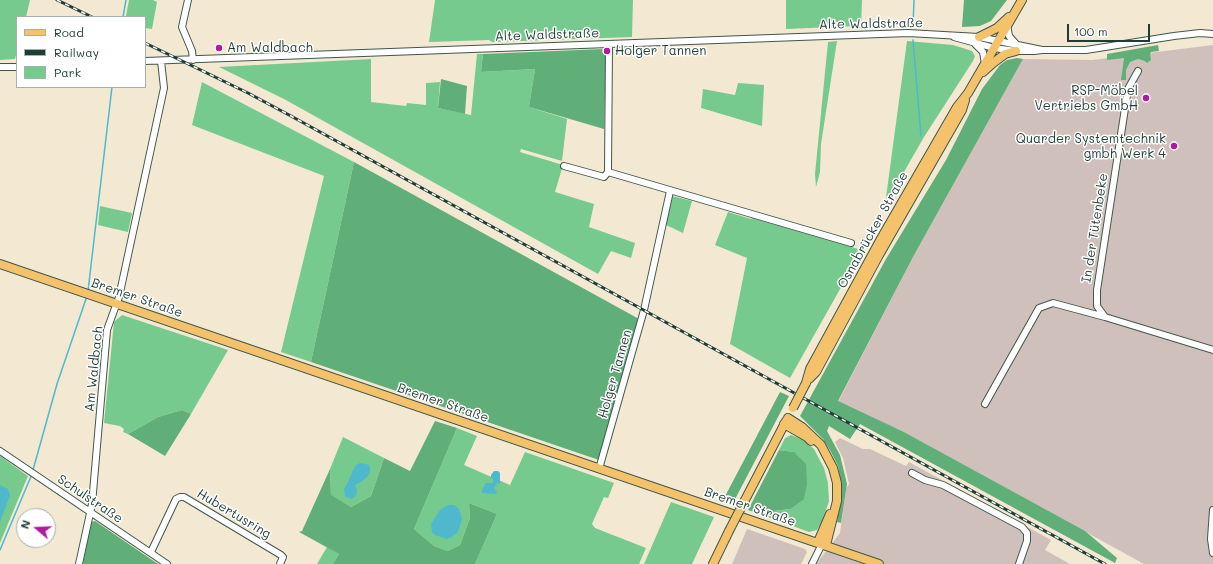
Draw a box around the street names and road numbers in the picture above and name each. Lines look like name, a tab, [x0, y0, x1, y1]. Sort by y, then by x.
street label: Alte Waldstraße	[819, 15, 923, 33]
street label: Alte Waldstraße	[495, 25, 599, 45]
street label: Osnabrücker Straße	[834, 169, 912, 291]
street label: In der Tütenbeke	[1079, 172, 1111, 284]
street label: Bremer Straße	[89, 275, 185, 321]
street label: Am Waldbach	[82, 325, 106, 413]
street label: Holger Tannen	[595, 328, 635, 420]
street label: Bremer Straße	[395, 380, 491, 426]
street label: Schulstraße	[54, 471, 126, 527]
street label: Bremer Straße	[702, 484, 798, 530]
street label: Hubertusring	[194, 486, 274, 542]

